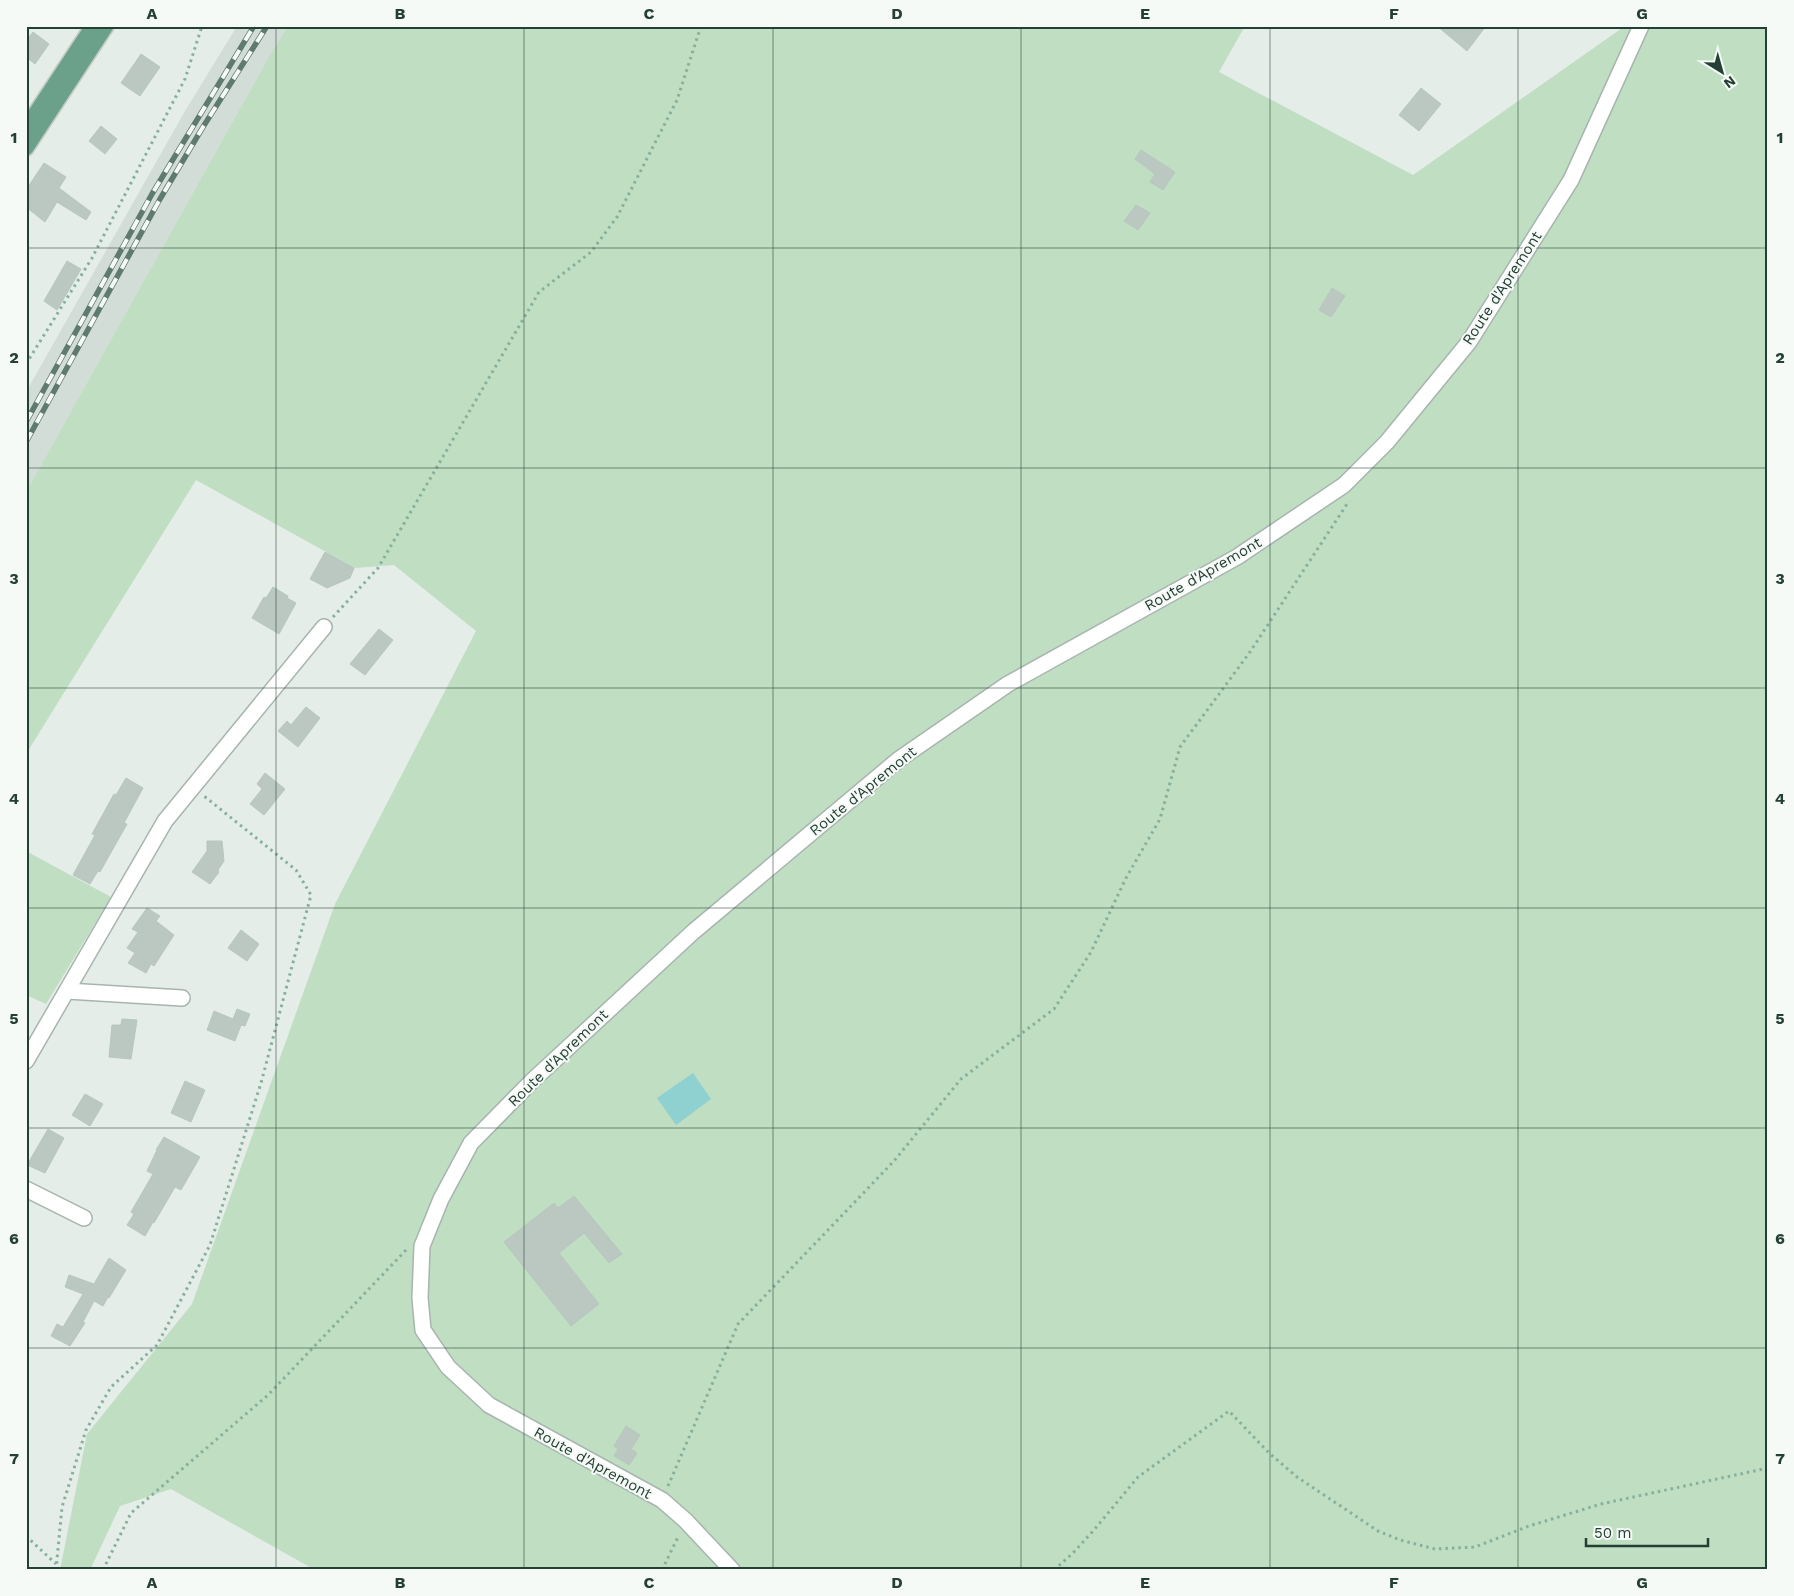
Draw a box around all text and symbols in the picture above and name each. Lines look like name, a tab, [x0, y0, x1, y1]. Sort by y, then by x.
text: A	[147, 4, 158, 23]
text: B	[395, 4, 406, 23]
text: C	[644, 4, 655, 23]
text: D	[891, 4, 903, 23]
text: E	[1140, 4, 1150, 23]
text: F	[1389, 4, 1399, 23]
text: G	[1636, 4, 1648, 23]
north arrow	[1696, 48, 1746, 98]
text: N	[1721, 73, 1739, 92]
text: 1	[11, 128, 17, 147]
text: 1	[1777, 128, 1783, 147]
street label: Route d'Apremont	[1458, 227, 1546, 348]
text: 2	[9, 348, 19, 367]
text: 2	[1775, 348, 1785, 367]
street label: Route d'Apremont	[1141, 533, 1265, 615]
text: 3	[9, 569, 19, 588]
text: 3	[1775, 569, 1785, 588]
street label: Route d'Apremont	[806, 742, 921, 840]
text: 4	[9, 789, 19, 808]
text: 4	[1775, 789, 1785, 808]
street label: Route d'Apremont	[504, 1005, 612, 1110]
text: 5	[9, 1009, 19, 1028]
text: 5	[1775, 1009, 1785, 1028]
text: 6	[9, 1229, 19, 1248]
text: 6	[1775, 1229, 1785, 1248]
street label: Route d'Apremont	[531, 1423, 656, 1503]
text: 7	[9, 1449, 19, 1468]
text: 7	[1775, 1449, 1785, 1468]
scale bar	[1586, 1516, 1709, 1548]
text: 50 m	[1594, 1524, 1631, 1542]
text: A	[147, 1573, 158, 1592]
text: B	[395, 1573, 406, 1592]
text: C	[644, 1573, 655, 1592]
text: D	[891, 1573, 903, 1592]
text: E	[1140, 1573, 1150, 1592]
text: F	[1389, 1573, 1399, 1592]
text: G	[1636, 1573, 1648, 1592]

